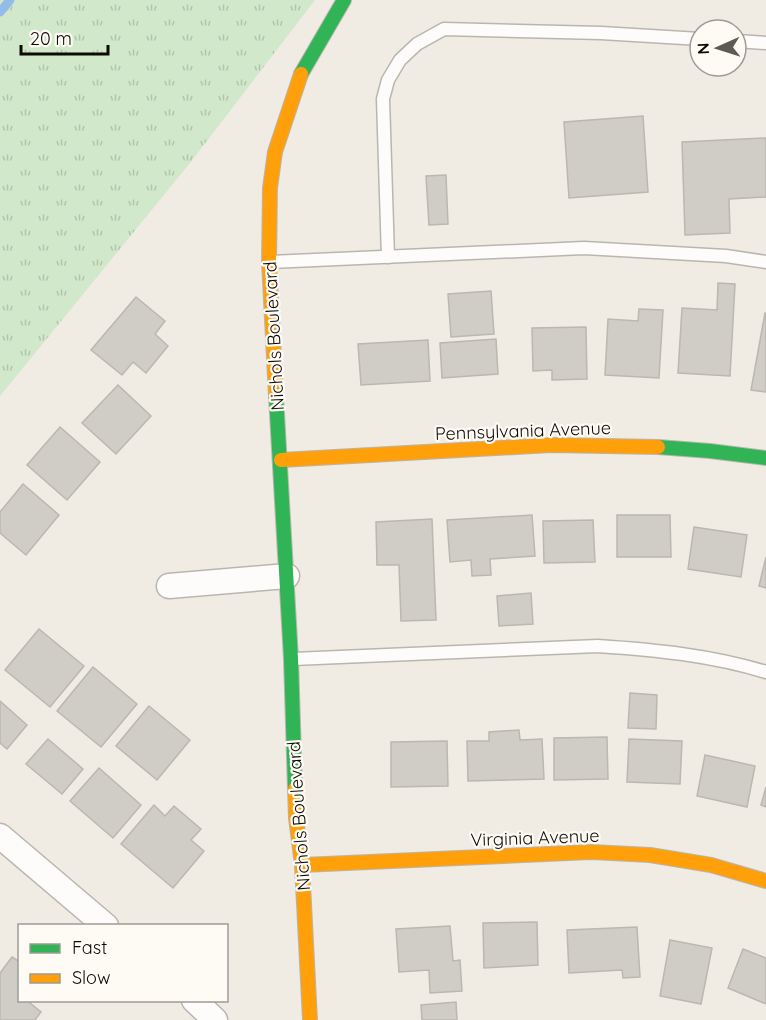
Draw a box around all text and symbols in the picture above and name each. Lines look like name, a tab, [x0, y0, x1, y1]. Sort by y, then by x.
scale bar	[21, 18, 108, 56]
north arrow	[688, 18, 748, 78]
text: 20 m	[30, 27, 72, 50]
text: N	[693, 42, 713, 55]
street label: Nichols Boulevard	[258, 261, 289, 411]
street label: Pennsylvania Avenue	[435, 416, 611, 445]
street label: Nichols Boulevard	[282, 741, 315, 891]
street label: Virginia Avenue	[470, 824, 600, 851]
legend	[18, 924, 228, 1002]
text: Fast	[72, 936, 107, 959]
text: Slow	[72, 966, 110, 989]

